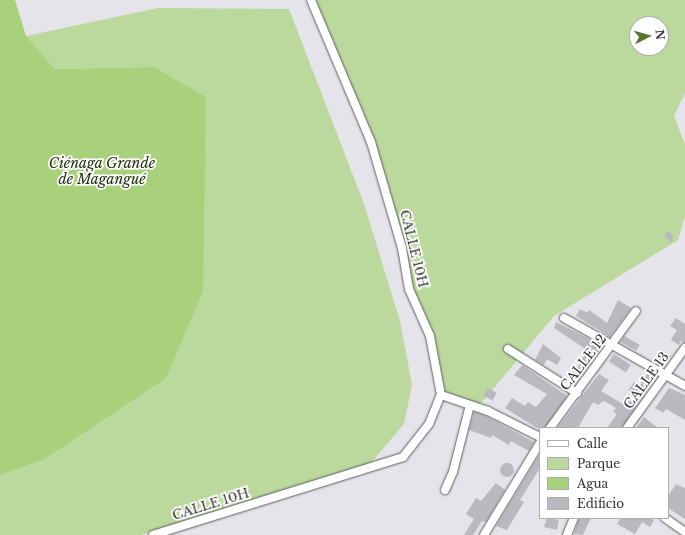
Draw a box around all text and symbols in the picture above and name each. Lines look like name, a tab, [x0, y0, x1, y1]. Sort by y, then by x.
north arrow	[629, 16, 669, 56]
text: N	[652, 29, 667, 41]
water label: Ciénaga Grande de Magangué	[49, 155, 155, 188]
street label: CALLE 10H	[396, 208, 430, 290]
street label: CALLE 12	[558, 332, 610, 394]
street label: CALLE 13	[621, 350, 673, 412]
legend	[539, 427, 669, 519]
text: Calle	[577, 436, 608, 451]
text: Parque	[577, 456, 620, 471]
text: Agua	[577, 476, 608, 491]
street label: CALLE 10H	[171, 486, 251, 524]
text: Edificio	[577, 496, 624, 511]

